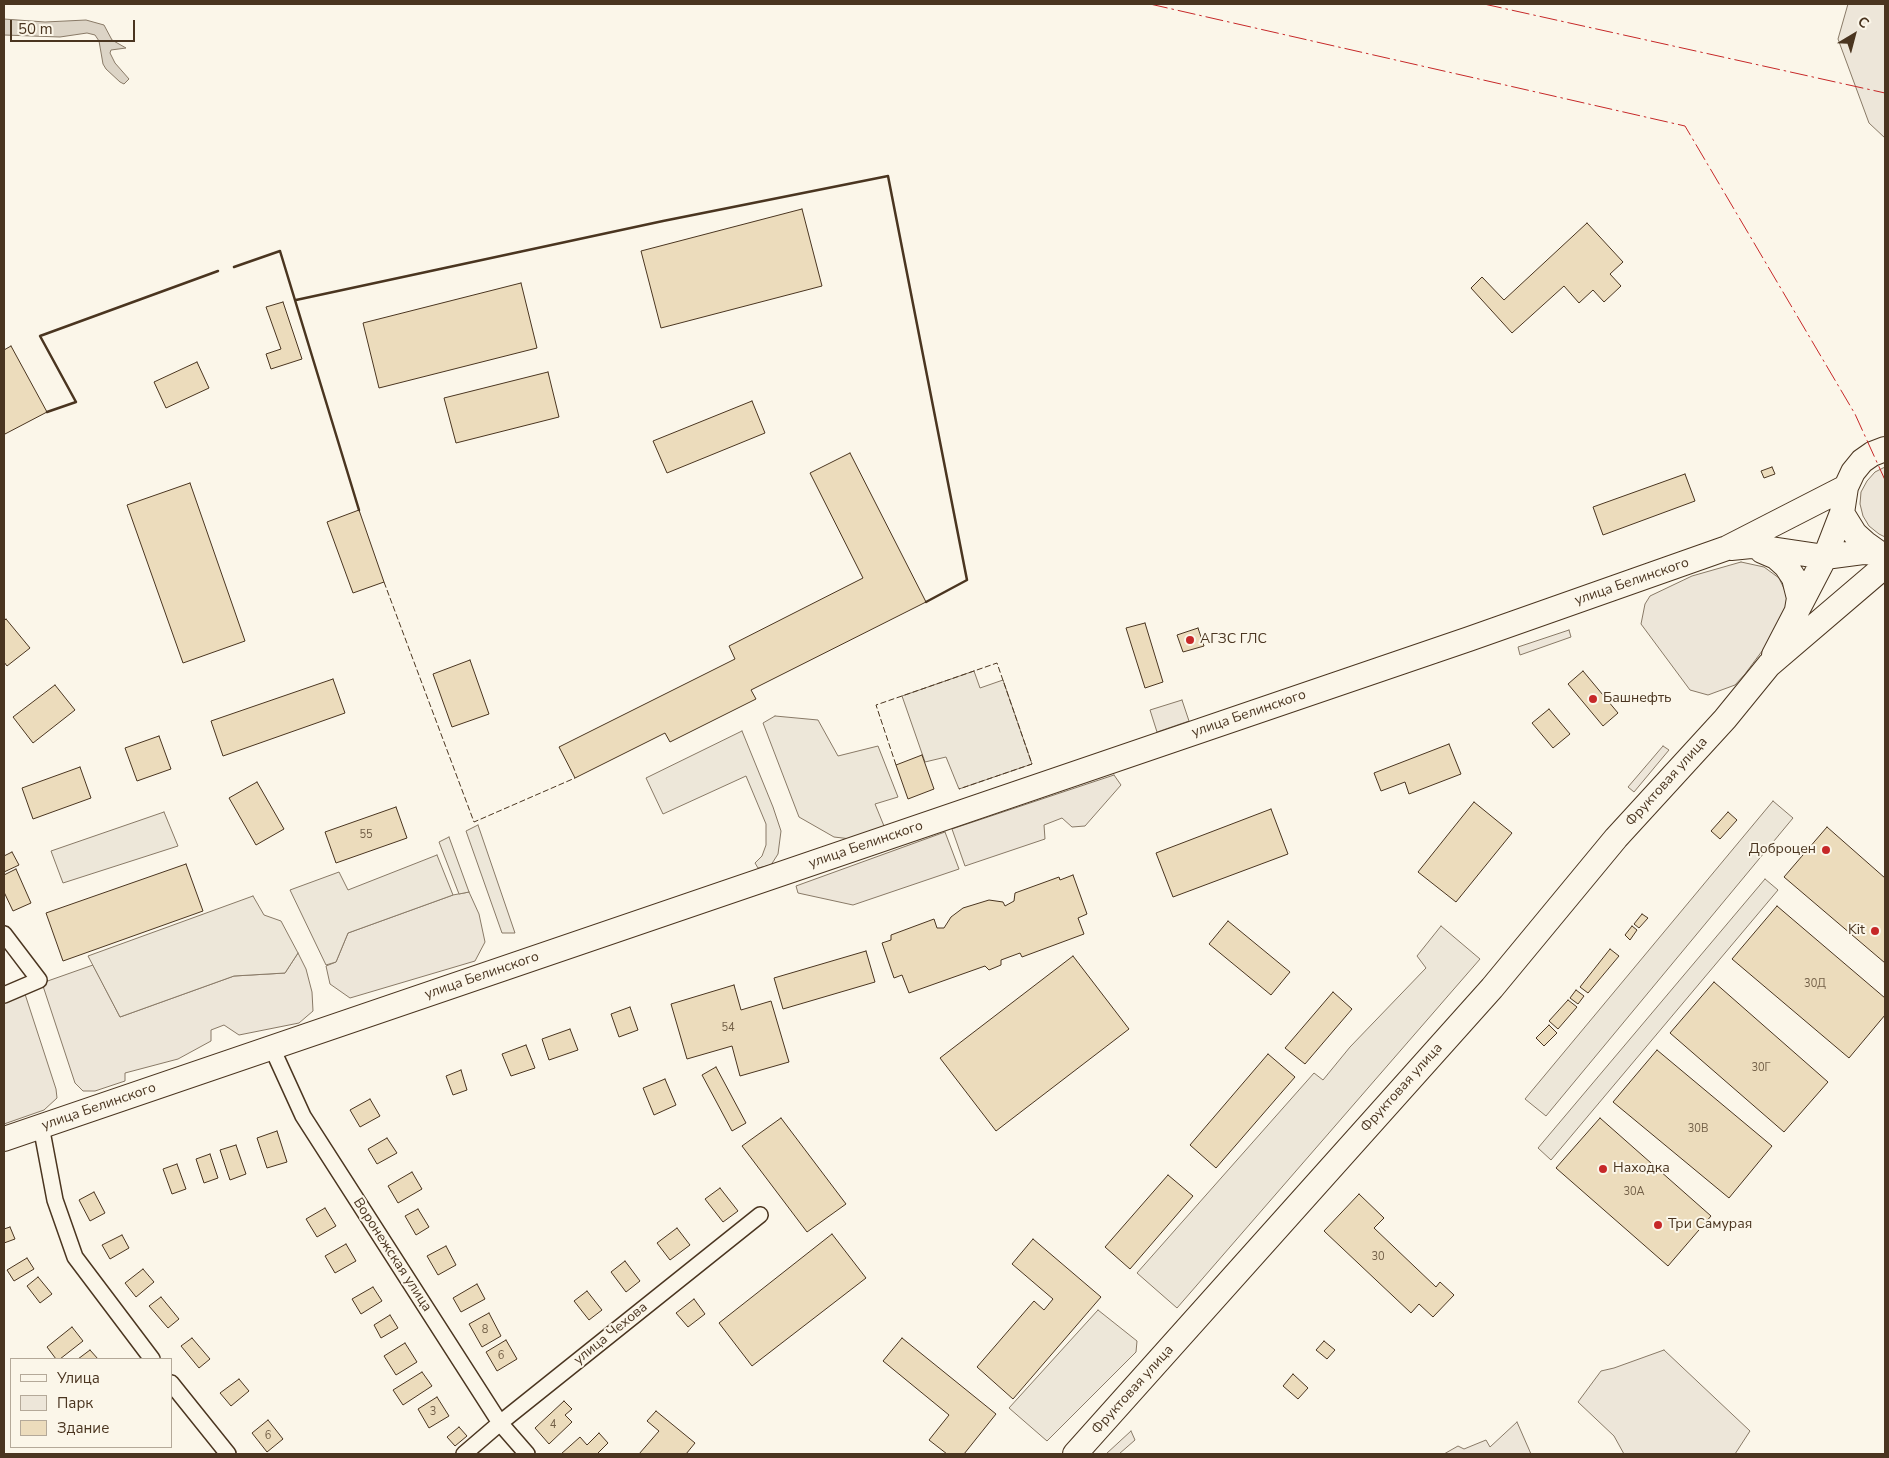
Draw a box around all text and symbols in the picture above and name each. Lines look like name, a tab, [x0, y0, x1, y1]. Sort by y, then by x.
scale bar	[12, 10, 138, 42]
north arrow	[1829, 10, 1879, 60]
text: С	[1854, 12, 1873, 33]
text: 50 m	[18, 19, 53, 39]
street label: улица Белинского	[1573, 555, 1691, 609]
place label: АГЗС ГЛС	[1200, 632, 1267, 648]
marker: АГЗС ГЛС	[1184, 634, 1196, 646]
street label: улица Белинского	[1190, 687, 1308, 741]
place label: Башнефть	[1603, 691, 1672, 707]
marker: Башнефть	[1587, 693, 1599, 705]
street label: Фруктовая улица	[1623, 734, 1711, 830]
street label: улица Белинского	[807, 818, 925, 872]
house number: 55	[359, 828, 373, 842]
place label: Доброцен	[1749, 842, 1816, 858]
marker: Доброцен	[1820, 844, 1832, 856]
place label: Kit	[1848, 923, 1865, 939]
marker: Kit	[1869, 925, 1881, 937]
street label: улица Белинского	[423, 949, 541, 1003]
house number: 30Д	[1804, 977, 1826, 991]
house number: 54	[721, 1021, 735, 1035]
street label: Фруктовая улица	[1358, 1040, 1446, 1136]
house number: 30Г	[1751, 1061, 1771, 1075]
street label: улица Белинского	[40, 1080, 158, 1134]
house number: 30В	[1688, 1122, 1708, 1136]
place label: Находка	[1613, 1161, 1670, 1177]
marker: Находка	[1597, 1163, 1609, 1175]
house number: 30А	[1623, 1185, 1645, 1199]
street label: Воронежская улица	[349, 1195, 435, 1315]
place label: Три Самурая	[1668, 1217, 1752, 1233]
marker: Три Самурая	[1652, 1219, 1664, 1231]
house number: 30	[1371, 1250, 1385, 1264]
street label: улица Чехова	[571, 1299, 651, 1369]
house number: 8	[482, 1323, 488, 1337]
street label: Фруктовая улица	[1089, 1342, 1177, 1438]
house number: 6	[498, 1349, 504, 1363]
legend	[10, 1358, 172, 1448]
text: Улица	[57, 1368, 100, 1388]
text: Парк	[57, 1393, 93, 1413]
house number: 3	[430, 1405, 436, 1419]
text: Здание	[57, 1418, 109, 1438]
house number: 4	[550, 1418, 556, 1432]
house number: 6	[265, 1429, 271, 1443]

